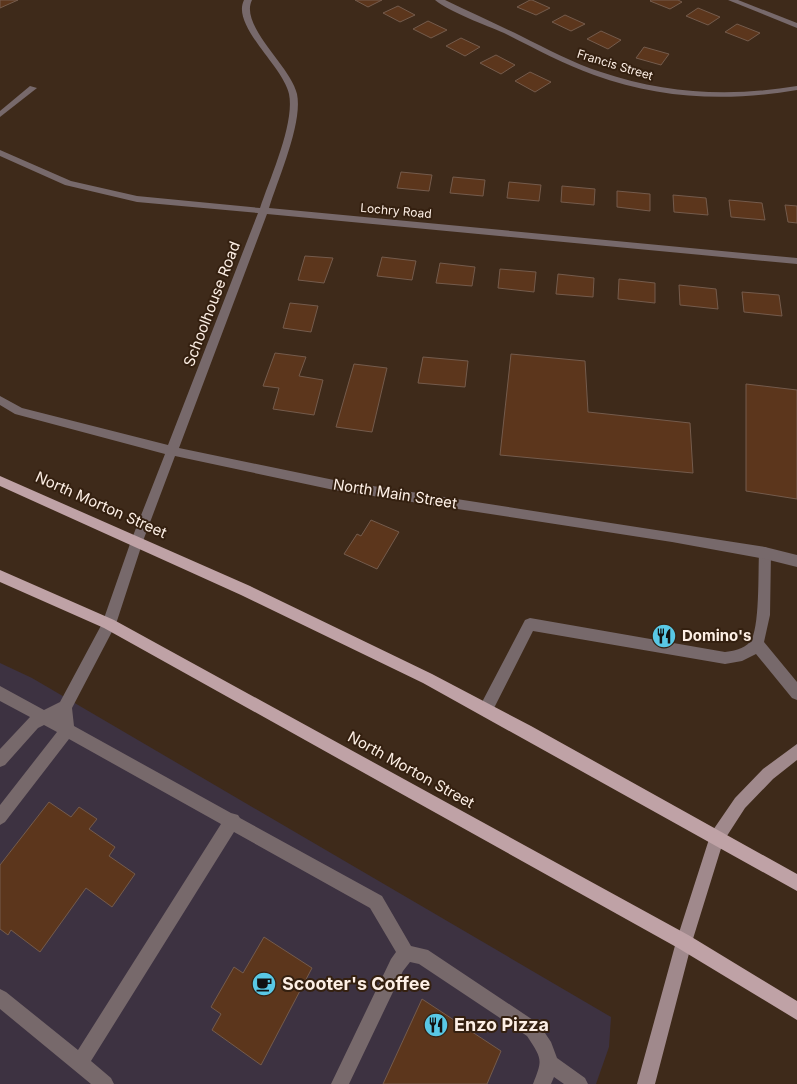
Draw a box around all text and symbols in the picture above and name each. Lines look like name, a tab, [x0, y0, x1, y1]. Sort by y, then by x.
street label: Francis Street	[575, 46, 655, 83]
street label: Lochry Road	[360, 200, 432, 221]
street label: Schoolhouse Road	[179, 239, 244, 369]
street label: North Morton Street	[33, 467, 170, 542]
street label: North Main Street	[332, 474, 458, 513]
restaurant icon: Domino's	[651, 623, 677, 649]
place label: Domino's	[682, 626, 751, 645]
street label: North Morton Street	[345, 727, 478, 812]
cafe icon: Scooter's Coffee	[251, 971, 277, 997]
place label: Scooter's Coffee	[282, 973, 430, 994]
restaurant icon: Enzo Pizza	[423, 1012, 449, 1038]
place label: Enzo Pizza	[454, 1014, 549, 1035]

